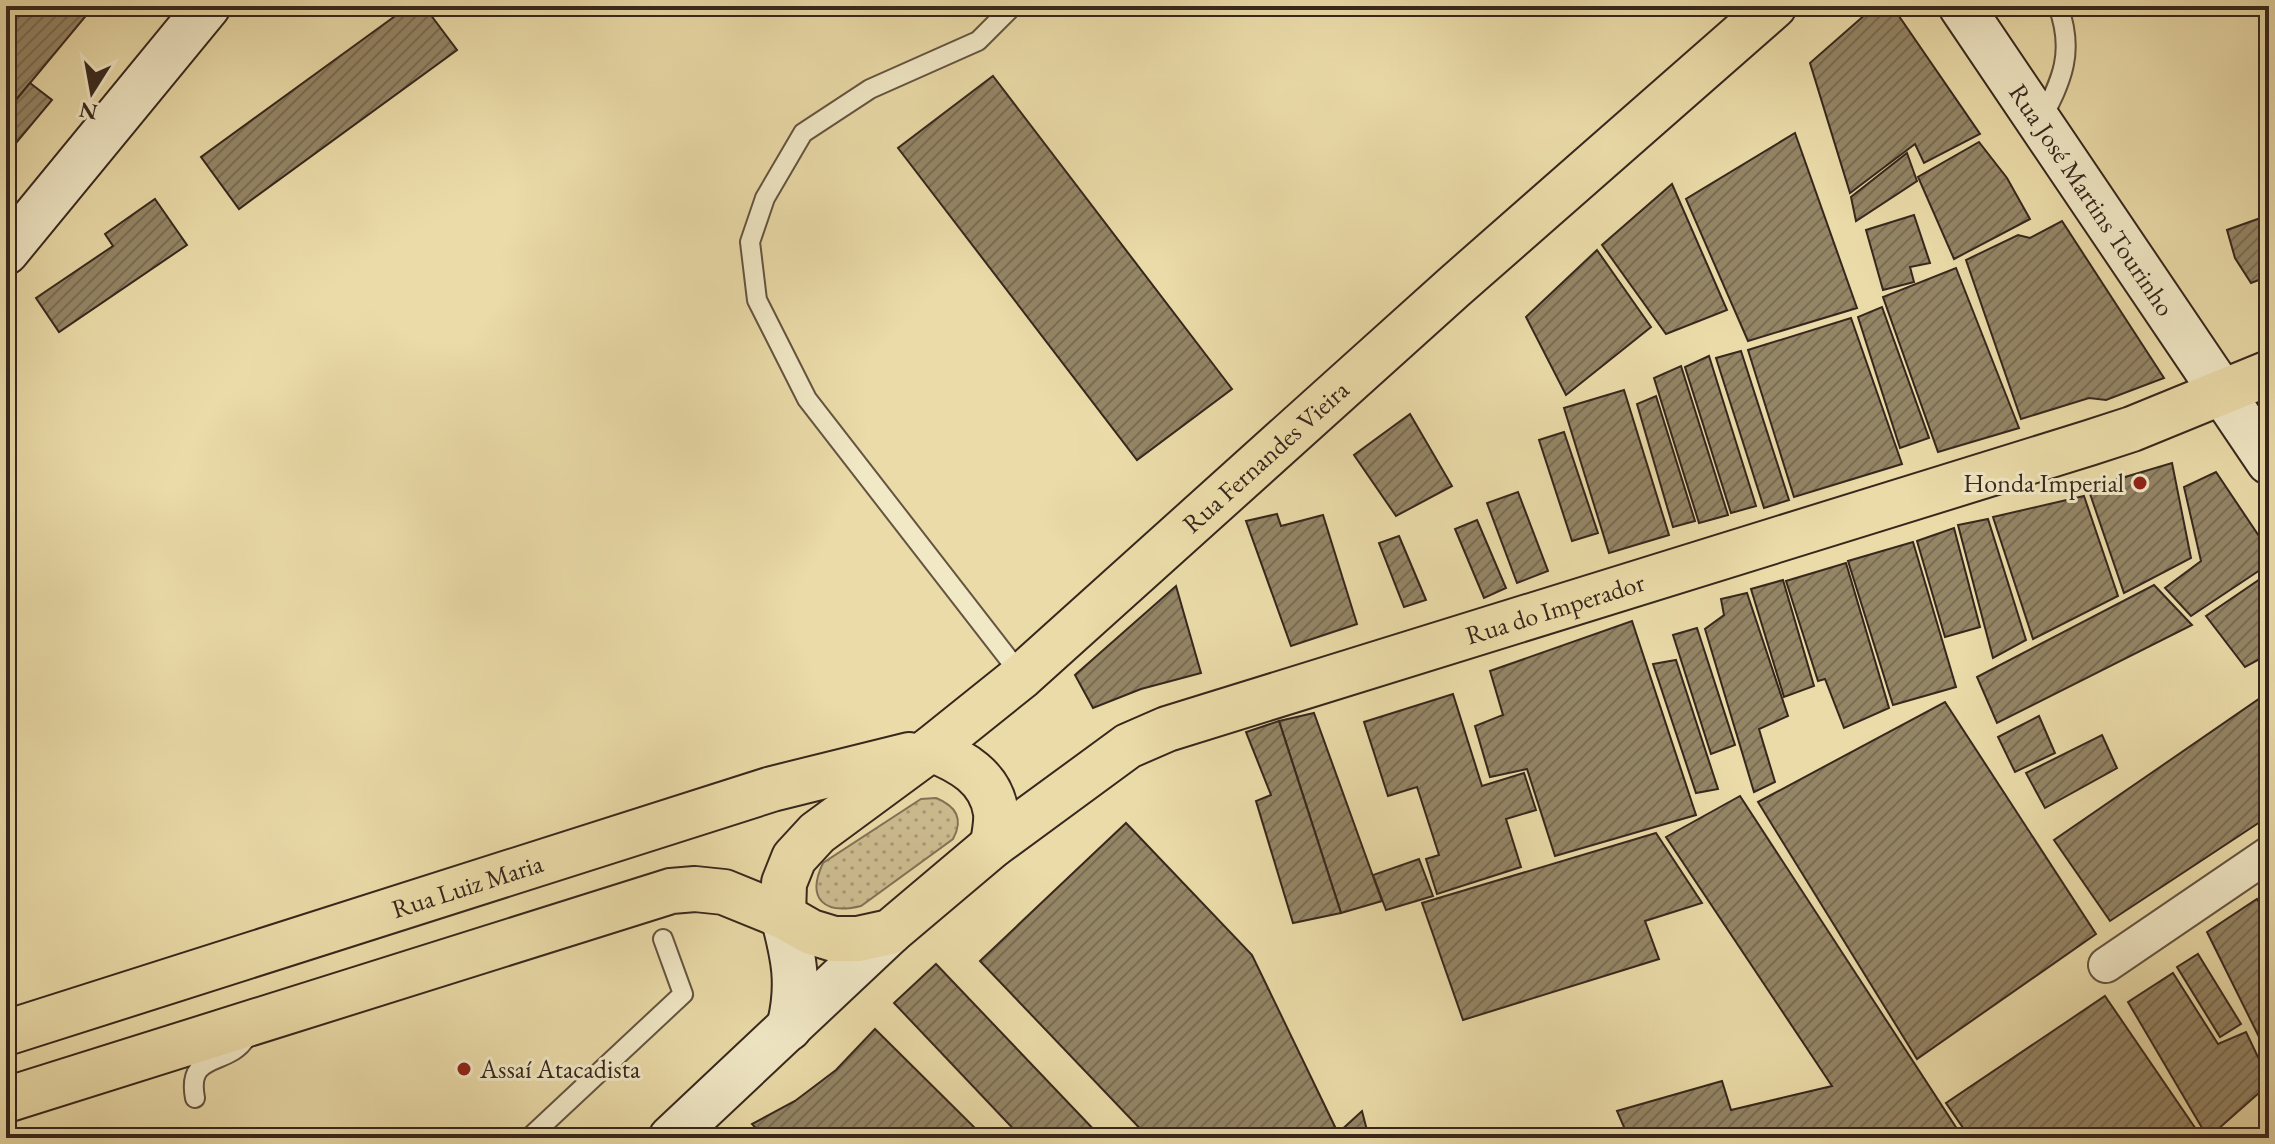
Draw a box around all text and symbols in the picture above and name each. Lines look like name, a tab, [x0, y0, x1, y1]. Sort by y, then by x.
north arrow	[52, 52, 132, 132]
street label: Rua José Martins Tourinho	[2001, 77, 2183, 323]
text: N	[77, 95, 100, 127]
street label: Rua Fernandes Vieira	[1175, 372, 1357, 540]
place label: Honda Imperial	[1963, 466, 2124, 500]
marker: Honda Imperial	[2131, 474, 2149, 492]
street label: Rua do Imperador	[1461, 565, 1649, 652]
street label: Rua Luiz Maria	[387, 846, 548, 926]
place label: Assaí Atacadista	[479, 1052, 641, 1086]
marker: Assaí Atacadista	[455, 1060, 473, 1078]

